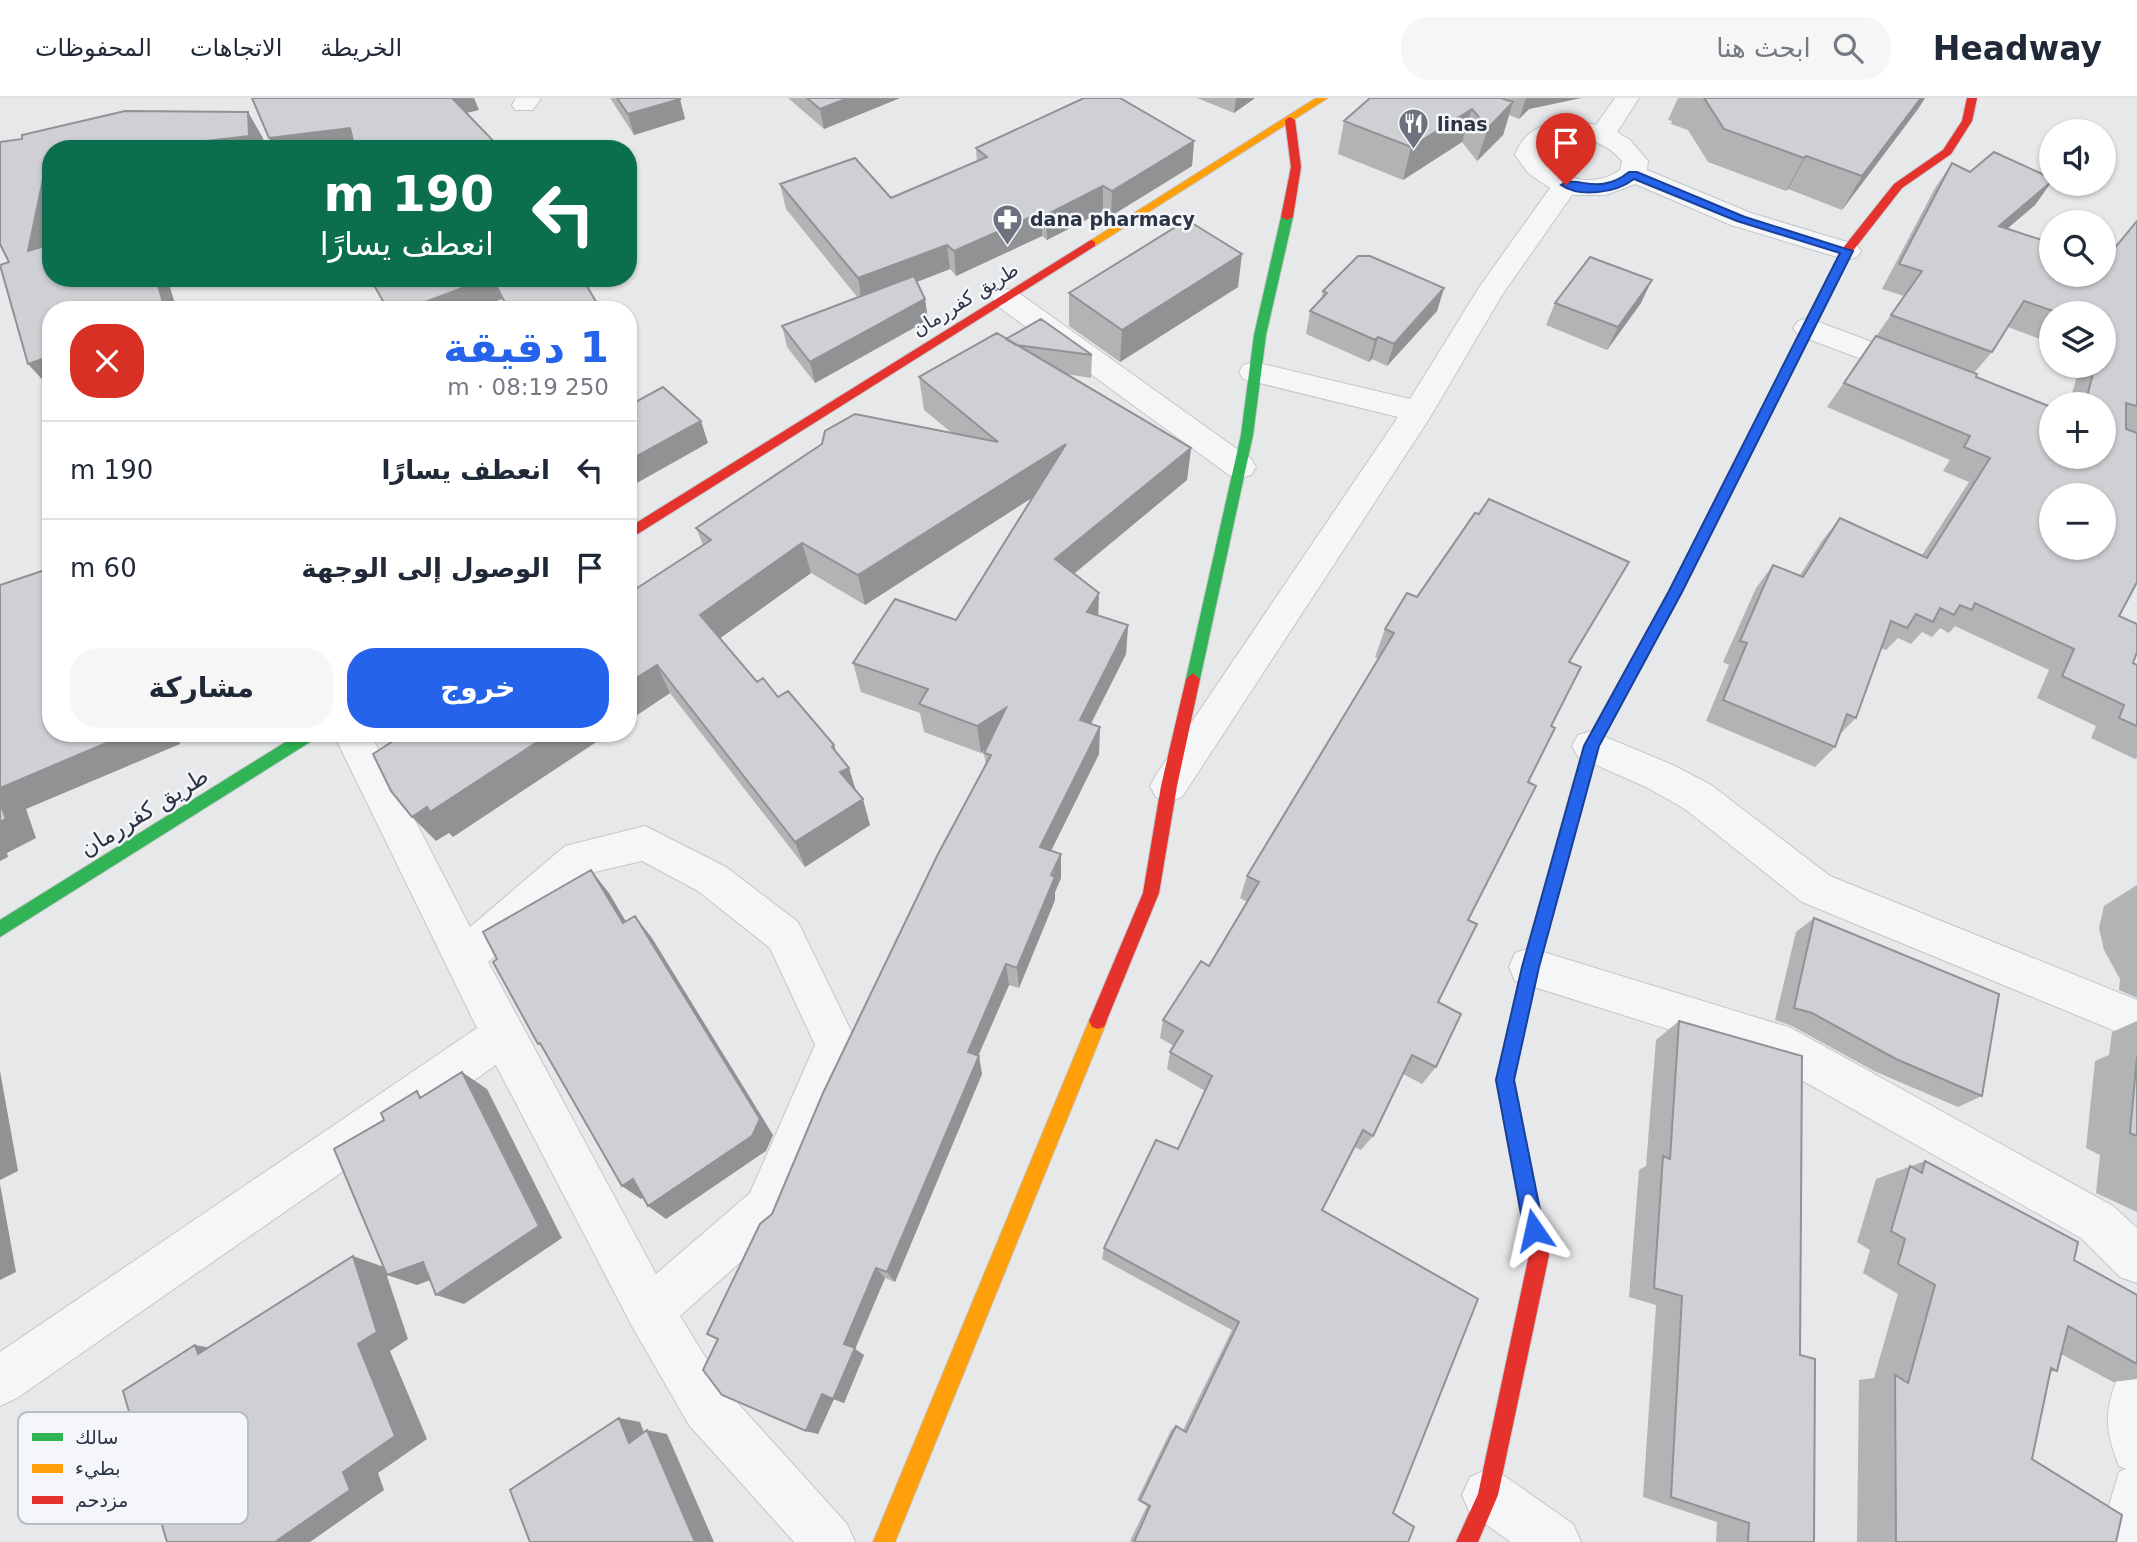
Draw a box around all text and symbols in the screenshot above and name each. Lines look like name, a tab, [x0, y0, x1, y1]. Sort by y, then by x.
search box	[1401, 17, 1891, 80]
icon: search	[1829, 29, 1867, 67]
text: Headway	[1933, 29, 2102, 68]
text: ابحث هنا	[1716, 33, 1811, 63]
text: المحفوظات	[35, 34, 152, 62]
text: الاتجاهات	[190, 34, 282, 62]
text: الخريطة	[320, 34, 402, 62]
restaurant icon: linas	[1397, 107, 1431, 151]
place label: linas	[1437, 113, 1488, 135]
pin	[1536, 113, 1596, 185]
map controls	[2039, 119, 2116, 560]
button: sound	[2039, 119, 2116, 196]
icon: arrive	[1547, 124, 1585, 162]
text: 190 m	[324, 166, 494, 223]
icon: left	[518, 168, 609, 259]
pharmacy icon: dana pharmacy	[990, 202, 1024, 246]
place label: dana pharmacy	[1030, 208, 1196, 230]
button: search	[2039, 210, 2116, 287]
text: انعطف يسارًا	[320, 225, 494, 263]
street label: طريق كفررمان	[908, 258, 1023, 341]
button: layers	[2039, 301, 2116, 378]
text: 1 دقيقة	[443, 323, 609, 372]
button: close	[70, 324, 144, 398]
text: 250 m · 08:19	[447, 374, 609, 400]
button: +	[2039, 392, 2116, 469]
icon: left	[571, 451, 609, 489]
text: 190 m	[70, 455, 153, 485]
text: انعطف يسارًا	[381, 455, 550, 485]
button: −	[2039, 483, 2116, 560]
icon: arrive	[571, 549, 609, 587]
text: 60 m	[70, 553, 137, 583]
text: الوصول إلى الوجهة	[301, 553, 550, 583]
button: مشاركة	[70, 648, 333, 728]
button: خروج	[347, 648, 609, 728]
street label: طريق كفررمان	[75, 762, 214, 863]
position arrow	[1497, 1193, 1571, 1267]
legend	[18, 1412, 248, 1524]
text: سالك	[75, 1426, 119, 1448]
text: بطيء	[75, 1457, 121, 1480]
text: مزدحم	[75, 1489, 129, 1512]

